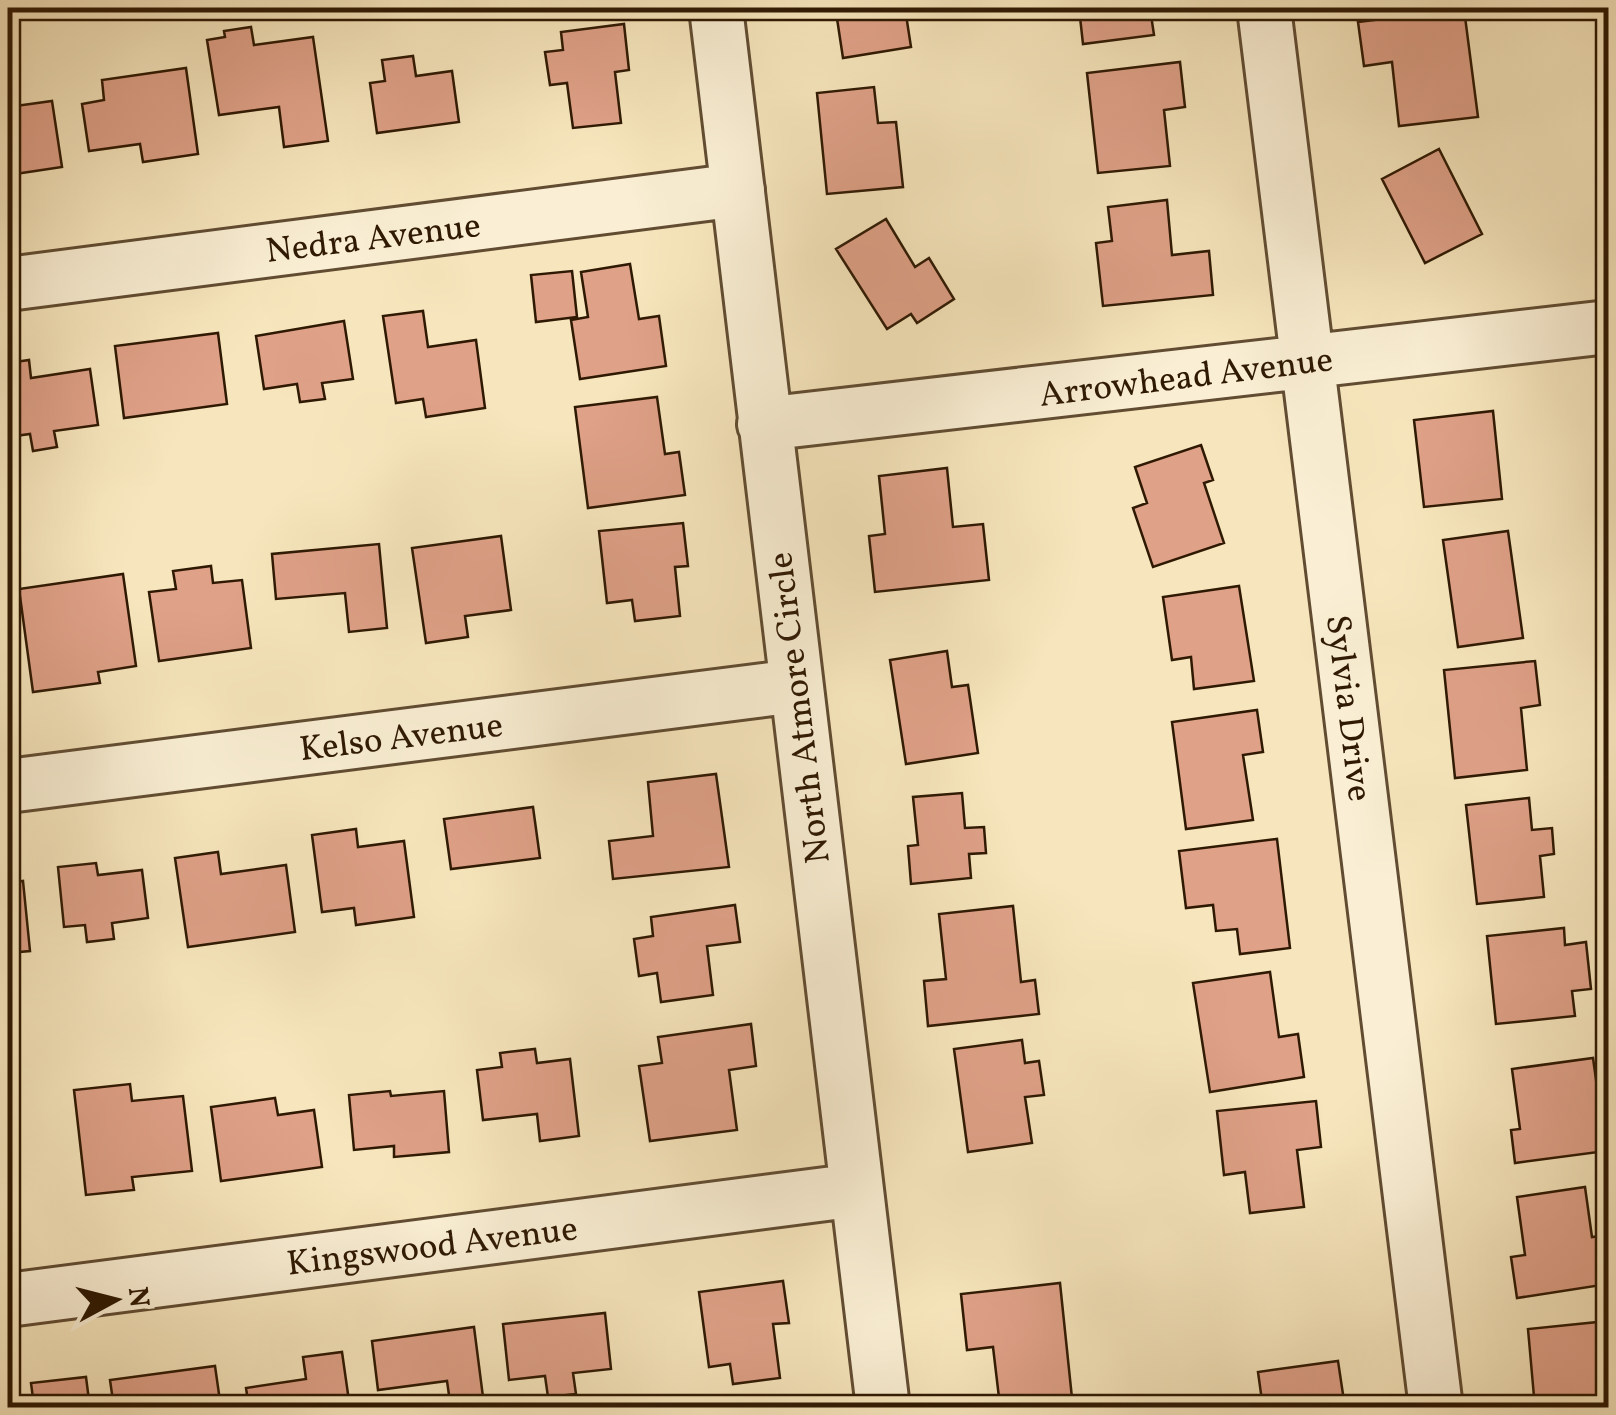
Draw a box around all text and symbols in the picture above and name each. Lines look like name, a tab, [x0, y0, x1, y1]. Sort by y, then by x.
street label: Nedra Avenue	[263, 203, 483, 277]
street label: Arrowhead Avenue	[1037, 337, 1336, 421]
street label: North Atmore Circle	[758, 549, 844, 866]
street label: Sylvia Drive	[1312, 612, 1382, 804]
street label: Kelso Avenue	[297, 703, 506, 775]
street label: Kingswood Avenue	[284, 1206, 580, 1290]
north arrow	[65, 1250, 165, 1350]
text: N	[117, 1285, 158, 1310]

